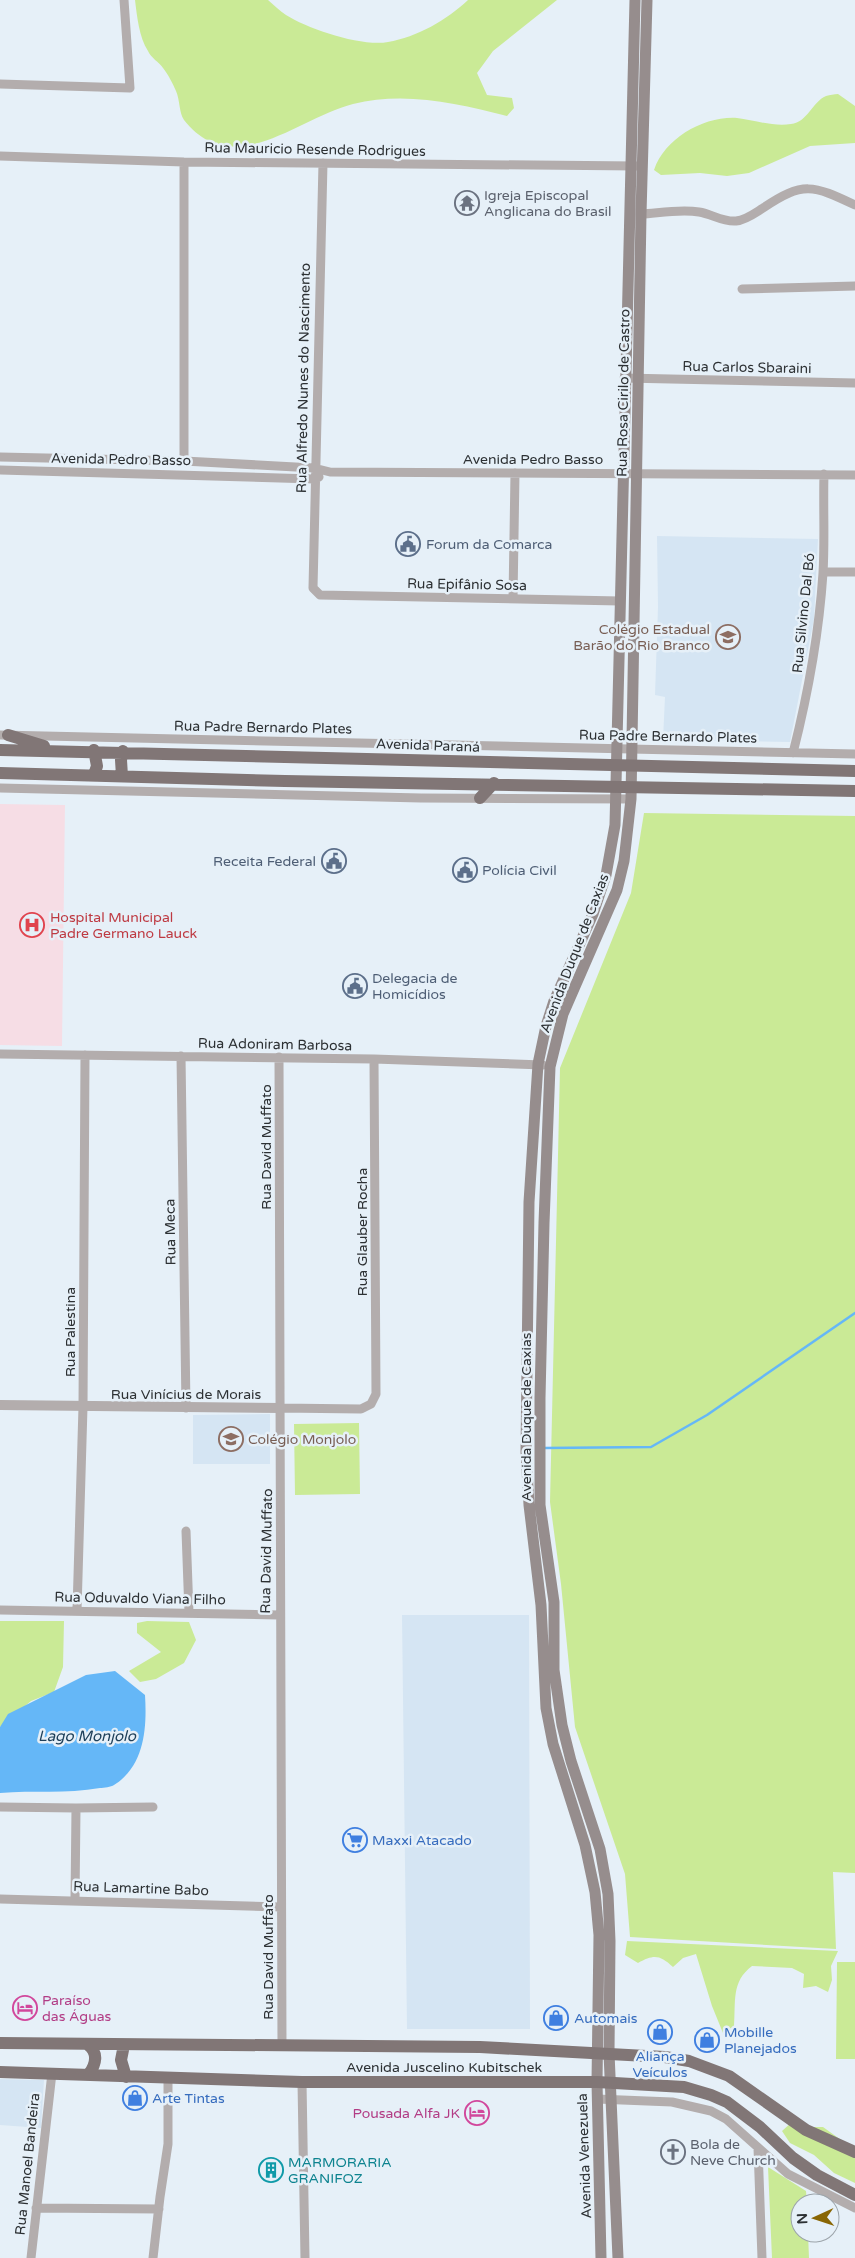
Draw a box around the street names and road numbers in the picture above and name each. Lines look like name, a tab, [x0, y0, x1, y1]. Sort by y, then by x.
street label: Rua Mauricio Resende Rodrigues	[204, 139, 426, 160]
street label: Rua Alfredo Nunes do Nascimento	[293, 263, 314, 493]
street label: Rua Rosa Cirilo de Castro	[614, 309, 633, 477]
street label: Rua Carlos Sbaraini	[682, 358, 812, 377]
street label: Avenida Pedro Basso	[51, 450, 191, 469]
street label: Avenida Pedro Basso	[463, 451, 603, 468]
street label: Rua Silvino Dal Bó	[789, 552, 818, 674]
street label: Rua Epifânio Sosa	[407, 575, 527, 594]
street label: Rua Padre Bernardo Plates	[174, 717, 353, 738]
street label: Rua Padre Bernardo Plates	[579, 726, 758, 747]
street label: Avenida Paraná	[376, 735, 480, 756]
street label: Avenida Duque de Caxias	[536, 871, 613, 1035]
street label: Rua Adoniram Barbosa	[198, 1035, 352, 1054]
street label: Rua David Muffato	[258, 1084, 275, 1210]
street label: Rua Glauber Rocha	[354, 1168, 371, 1296]
street label: Rua Meca	[161, 1199, 180, 1265]
street label: Rua Palestina	[62, 1287, 79, 1377]
street label: Avenida Duque de Caxias	[518, 1332, 535, 1502]
street label: Rua Vinícius de Morais	[111, 1386, 262, 1403]
street label: Rua David Muffato	[257, 1488, 276, 1614]
street label: Rua Oduvaldo Viana Filho	[54, 1589, 226, 1608]
street label: Rua Lamartine Babo	[73, 1878, 209, 1899]
street label: Rua David Muffato	[260, 1894, 277, 2020]
street label: Avenida Juscelino Kubitschek	[346, 2059, 542, 2076]
street label: Rua Manoel Bandeira	[12, 2092, 43, 2236]
street label: Avenida Venezuela	[574, 2093, 595, 2219]

